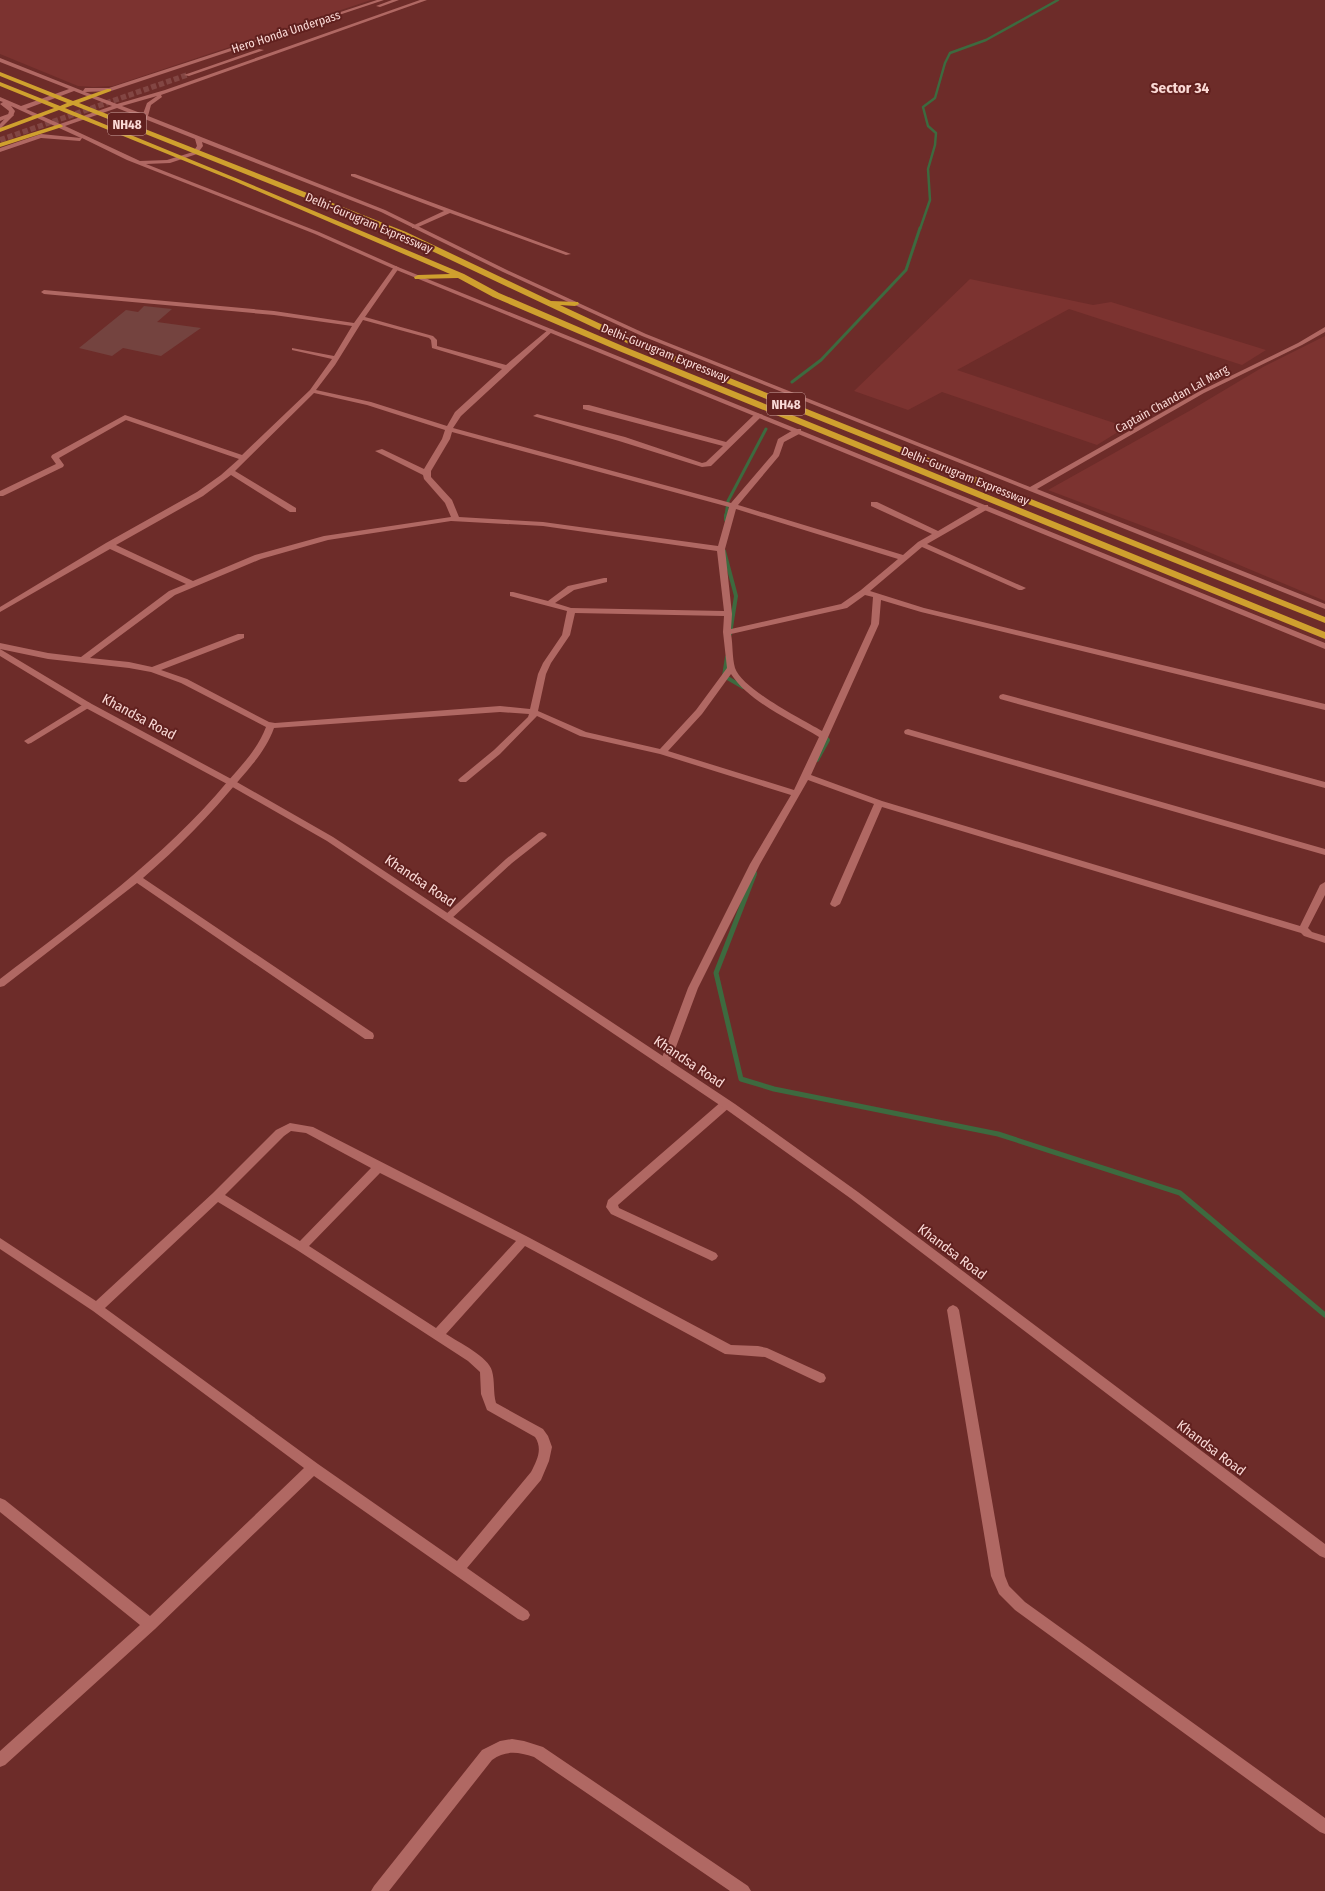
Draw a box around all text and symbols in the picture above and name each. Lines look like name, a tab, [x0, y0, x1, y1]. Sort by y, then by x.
street label: Hero Honda Underpass	[230, 8, 342, 56]
district label: Sector 34	[1151, 79, 1209, 97]
road number: NH48	[108, 113, 146, 135]
street label: Delhi-Gurugram Expressway	[303, 190, 435, 256]
street label: Delhi-Gurugram Expressway	[599, 321, 732, 385]
street label: Captain Chandan Lal Marg	[1113, 362, 1231, 436]
road number: NH48	[767, 393, 805, 415]
street label: Delhi-Gurugram Expressway	[899, 444, 1032, 508]
street label: Khandsa Road	[99, 690, 179, 744]
street label: Khandsa Road	[381, 851, 459, 911]
street label: Khandsa Road	[650, 1032, 728, 1092]
street label: Khandsa Road	[914, 1221, 990, 1283]
street label: Khandsa Road	[1173, 1417, 1249, 1479]

